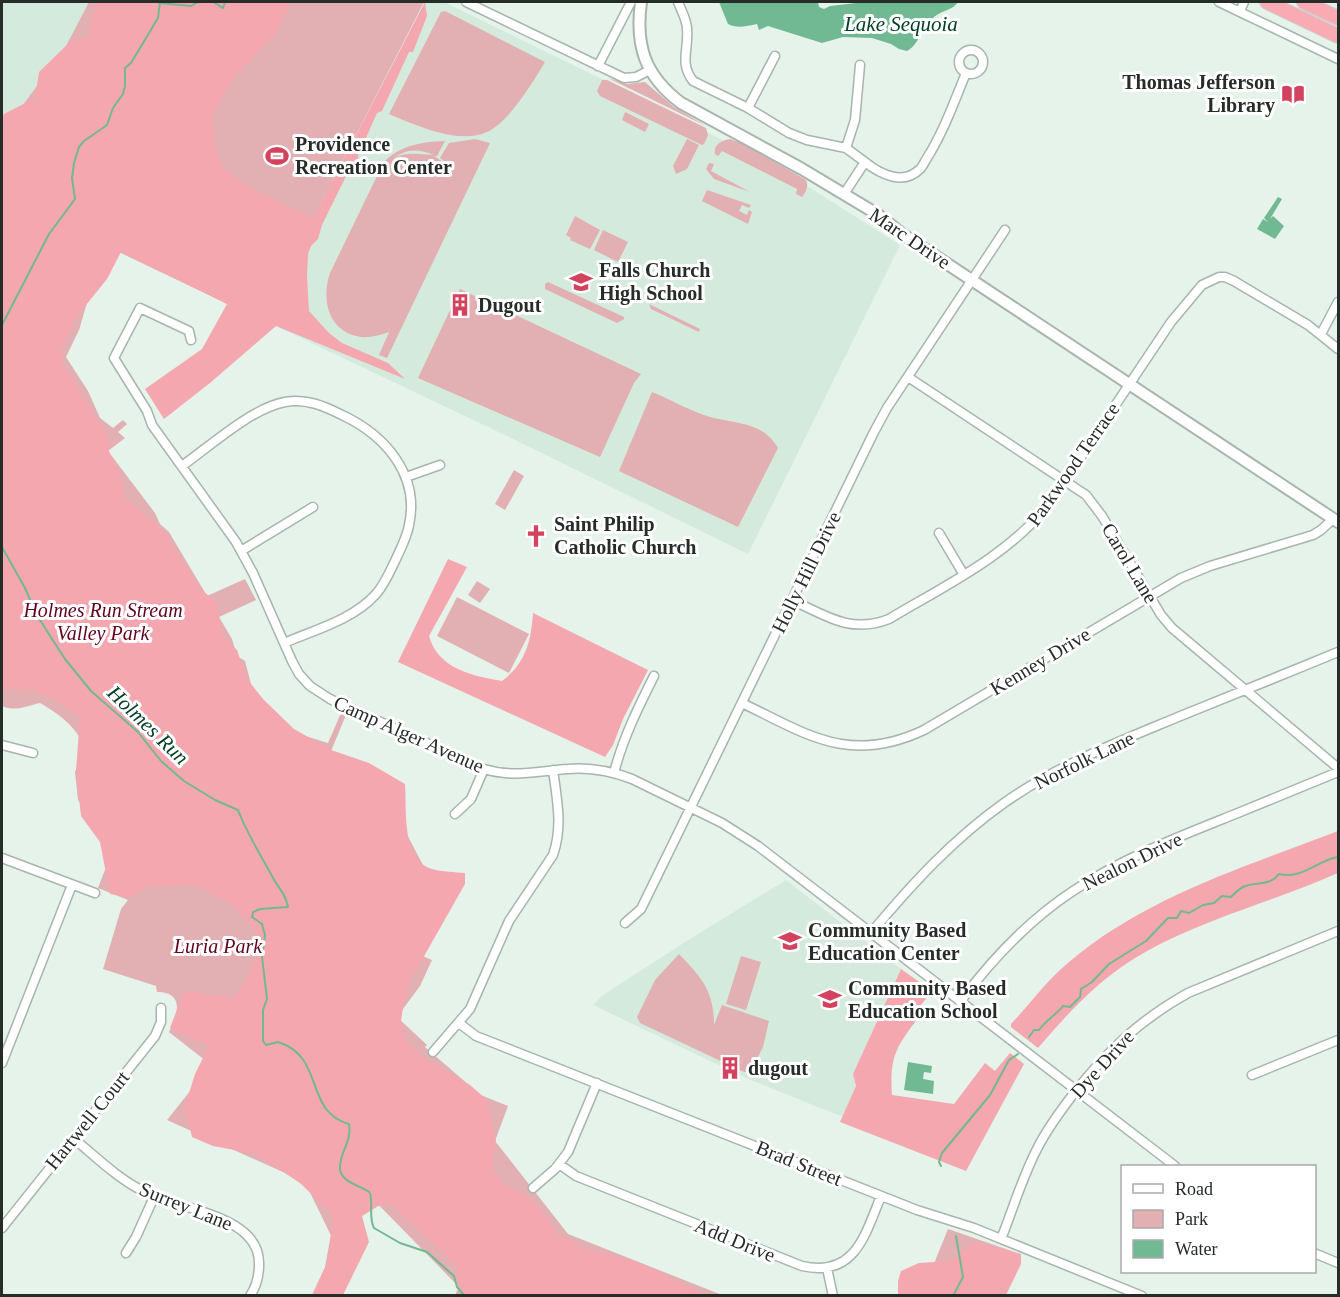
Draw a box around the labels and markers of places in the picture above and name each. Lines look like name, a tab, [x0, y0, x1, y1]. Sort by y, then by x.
place label: Thomas Jefferson Library	[1122, 71, 1275, 117]
library icon: Thomas Jefferson Library	[1280, 81, 1306, 107]
place label: Providence Recreation Center	[295, 133, 452, 178]
sports icon: Providence Recreation Center	[264, 143, 290, 169]
place label: Falls Church High School	[599, 259, 710, 305]
school or university icon: Falls Church High School	[568, 269, 594, 295]
building icon: Dugout	[447, 292, 473, 318]
place label: Dugout	[478, 294, 542, 317]
place label: Saint Philip Catholic Church	[554, 513, 696, 558]
church icon: Saint Philip Catholic Church	[523, 523, 549, 549]
place label: Community Based Education Center	[808, 919, 966, 964]
school or university icon: Community Based Education Center	[777, 928, 803, 954]
place label: Community Based Education School	[848, 977, 1006, 1022]
school or university icon: Community Based Education School	[817, 986, 843, 1012]
building icon: dugout	[717, 1055, 743, 1081]
place label: dugout	[748, 1057, 808, 1080]

